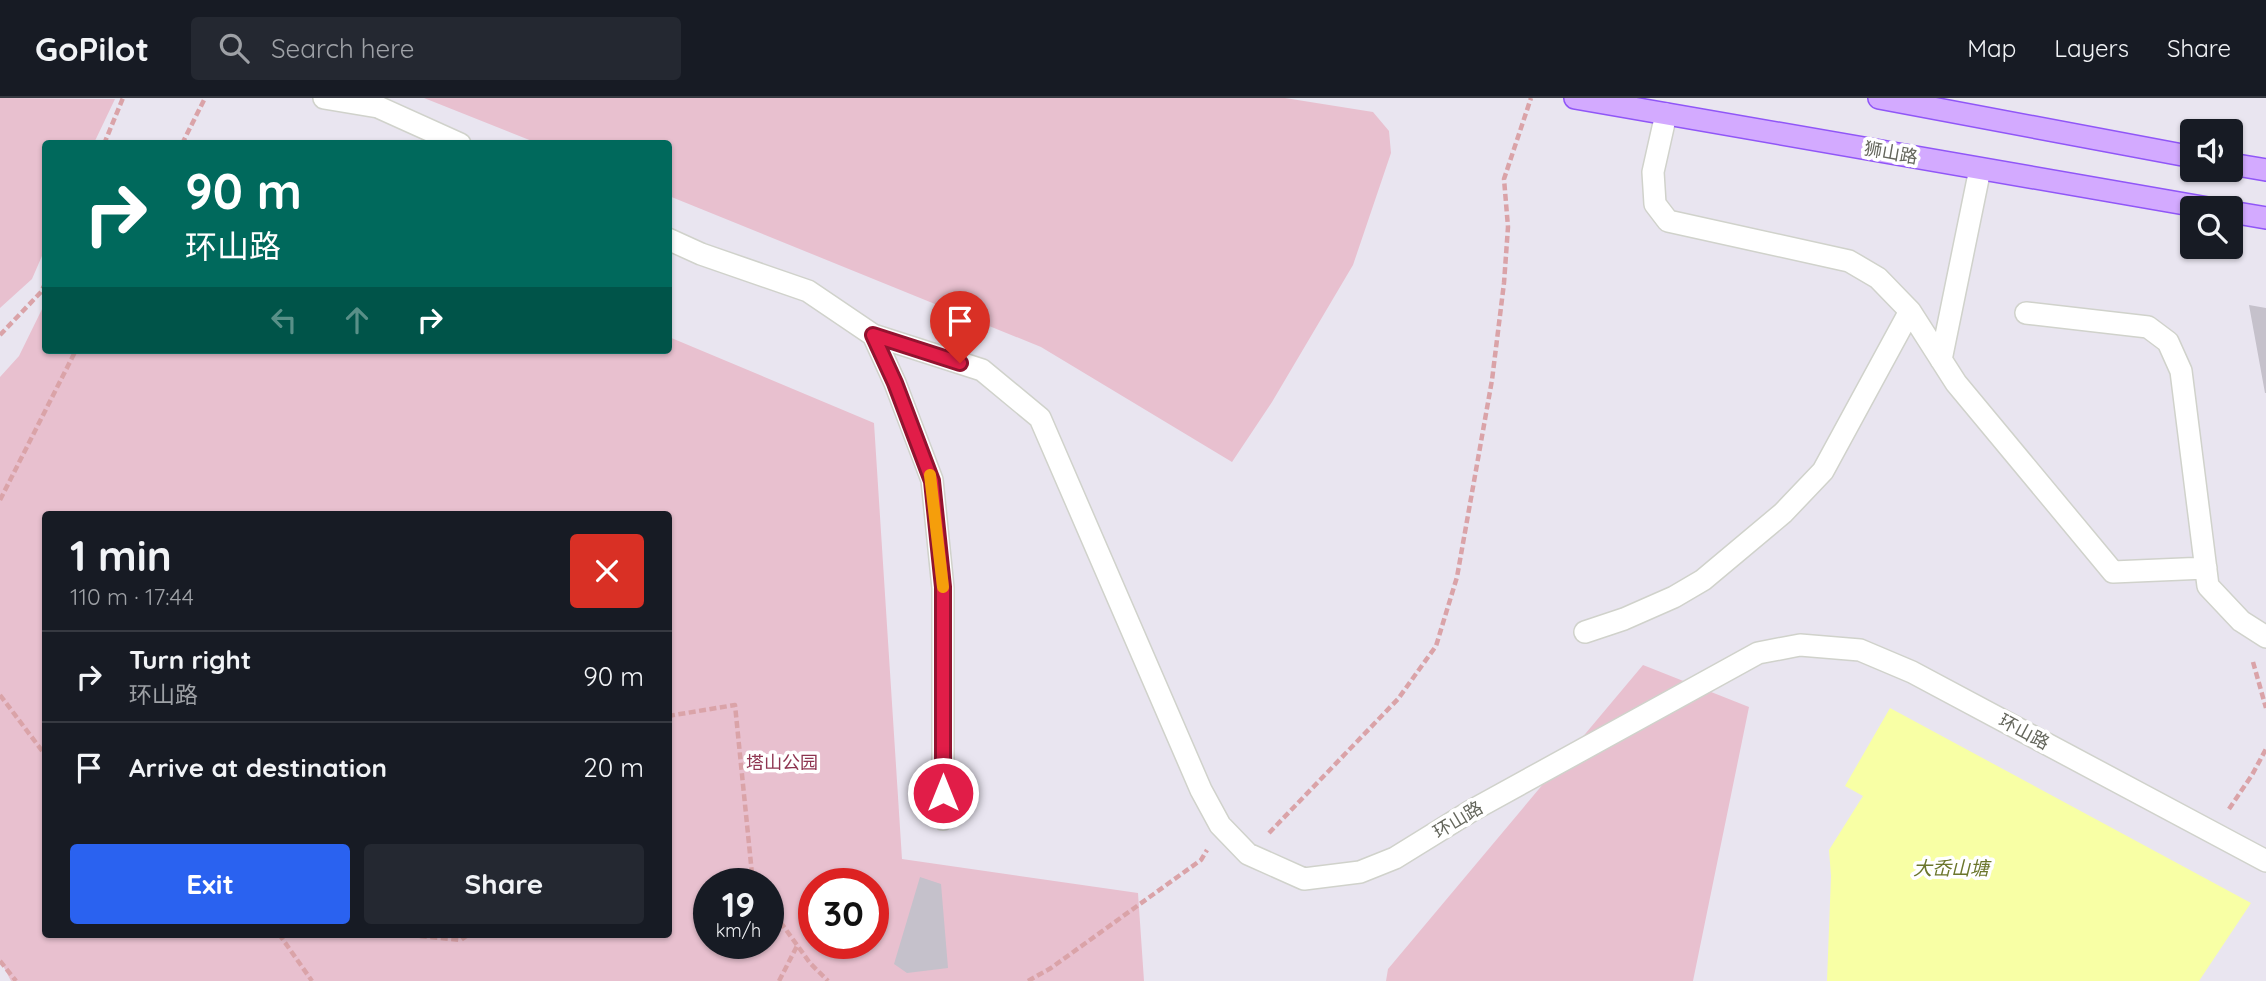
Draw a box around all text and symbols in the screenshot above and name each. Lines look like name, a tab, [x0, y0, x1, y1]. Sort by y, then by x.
search box	[191, 17, 681, 80]
text: GoPilot	[35, 28, 149, 69]
icon: search	[215, 29, 253, 67]
text: Search here	[271, 32, 414, 65]
text: Map	[1967, 33, 2016, 63]
text: Layers	[2054, 33, 2129, 63]
text: Share	[2167, 33, 2231, 63]
map controls	[2180, 119, 2243, 259]
button: sound	[2180, 119, 2243, 182]
street label: 狮山路	[1863, 136, 1920, 169]
text: 90 m	[185, 160, 302, 221]
icon: right	[70, 168, 161, 259]
button: search	[2180, 196, 2243, 259]
text: 环山路	[185, 226, 281, 266]
pin	[930, 291, 990, 363]
icon: left	[265, 301, 303, 339]
icon: ahead	[338, 301, 376, 339]
icon: right	[411, 301, 449, 339]
icon: arrive	[941, 302, 979, 340]
text: 1 min	[70, 529, 172, 582]
button: close	[570, 534, 644, 608]
text: 110 m · 17:44	[70, 582, 194, 611]
text: Turn right	[129, 643, 251, 676]
icon: right	[70, 658, 108, 696]
text: 90 m	[583, 660, 644, 693]
text: 环山路	[129, 680, 198, 709]
street label: 环山路	[1995, 709, 2053, 754]
icon: arrive	[70, 749, 108, 787]
text: Arrive at destination	[129, 751, 387, 784]
text: 20 m	[583, 751, 644, 784]
park label: 塔山公园	[746, 751, 818, 774]
position arrow	[906, 756, 980, 830]
street label: 环山路	[1429, 796, 1487, 843]
button: Exit	[70, 844, 350, 924]
button: Share	[364, 844, 644, 924]
water label: 大岙山塘	[1913, 856, 1992, 880]
speed limit sign: 30	[798, 868, 889, 959]
text: 19	[722, 882, 755, 926]
text: km/h	[716, 919, 761, 942]

